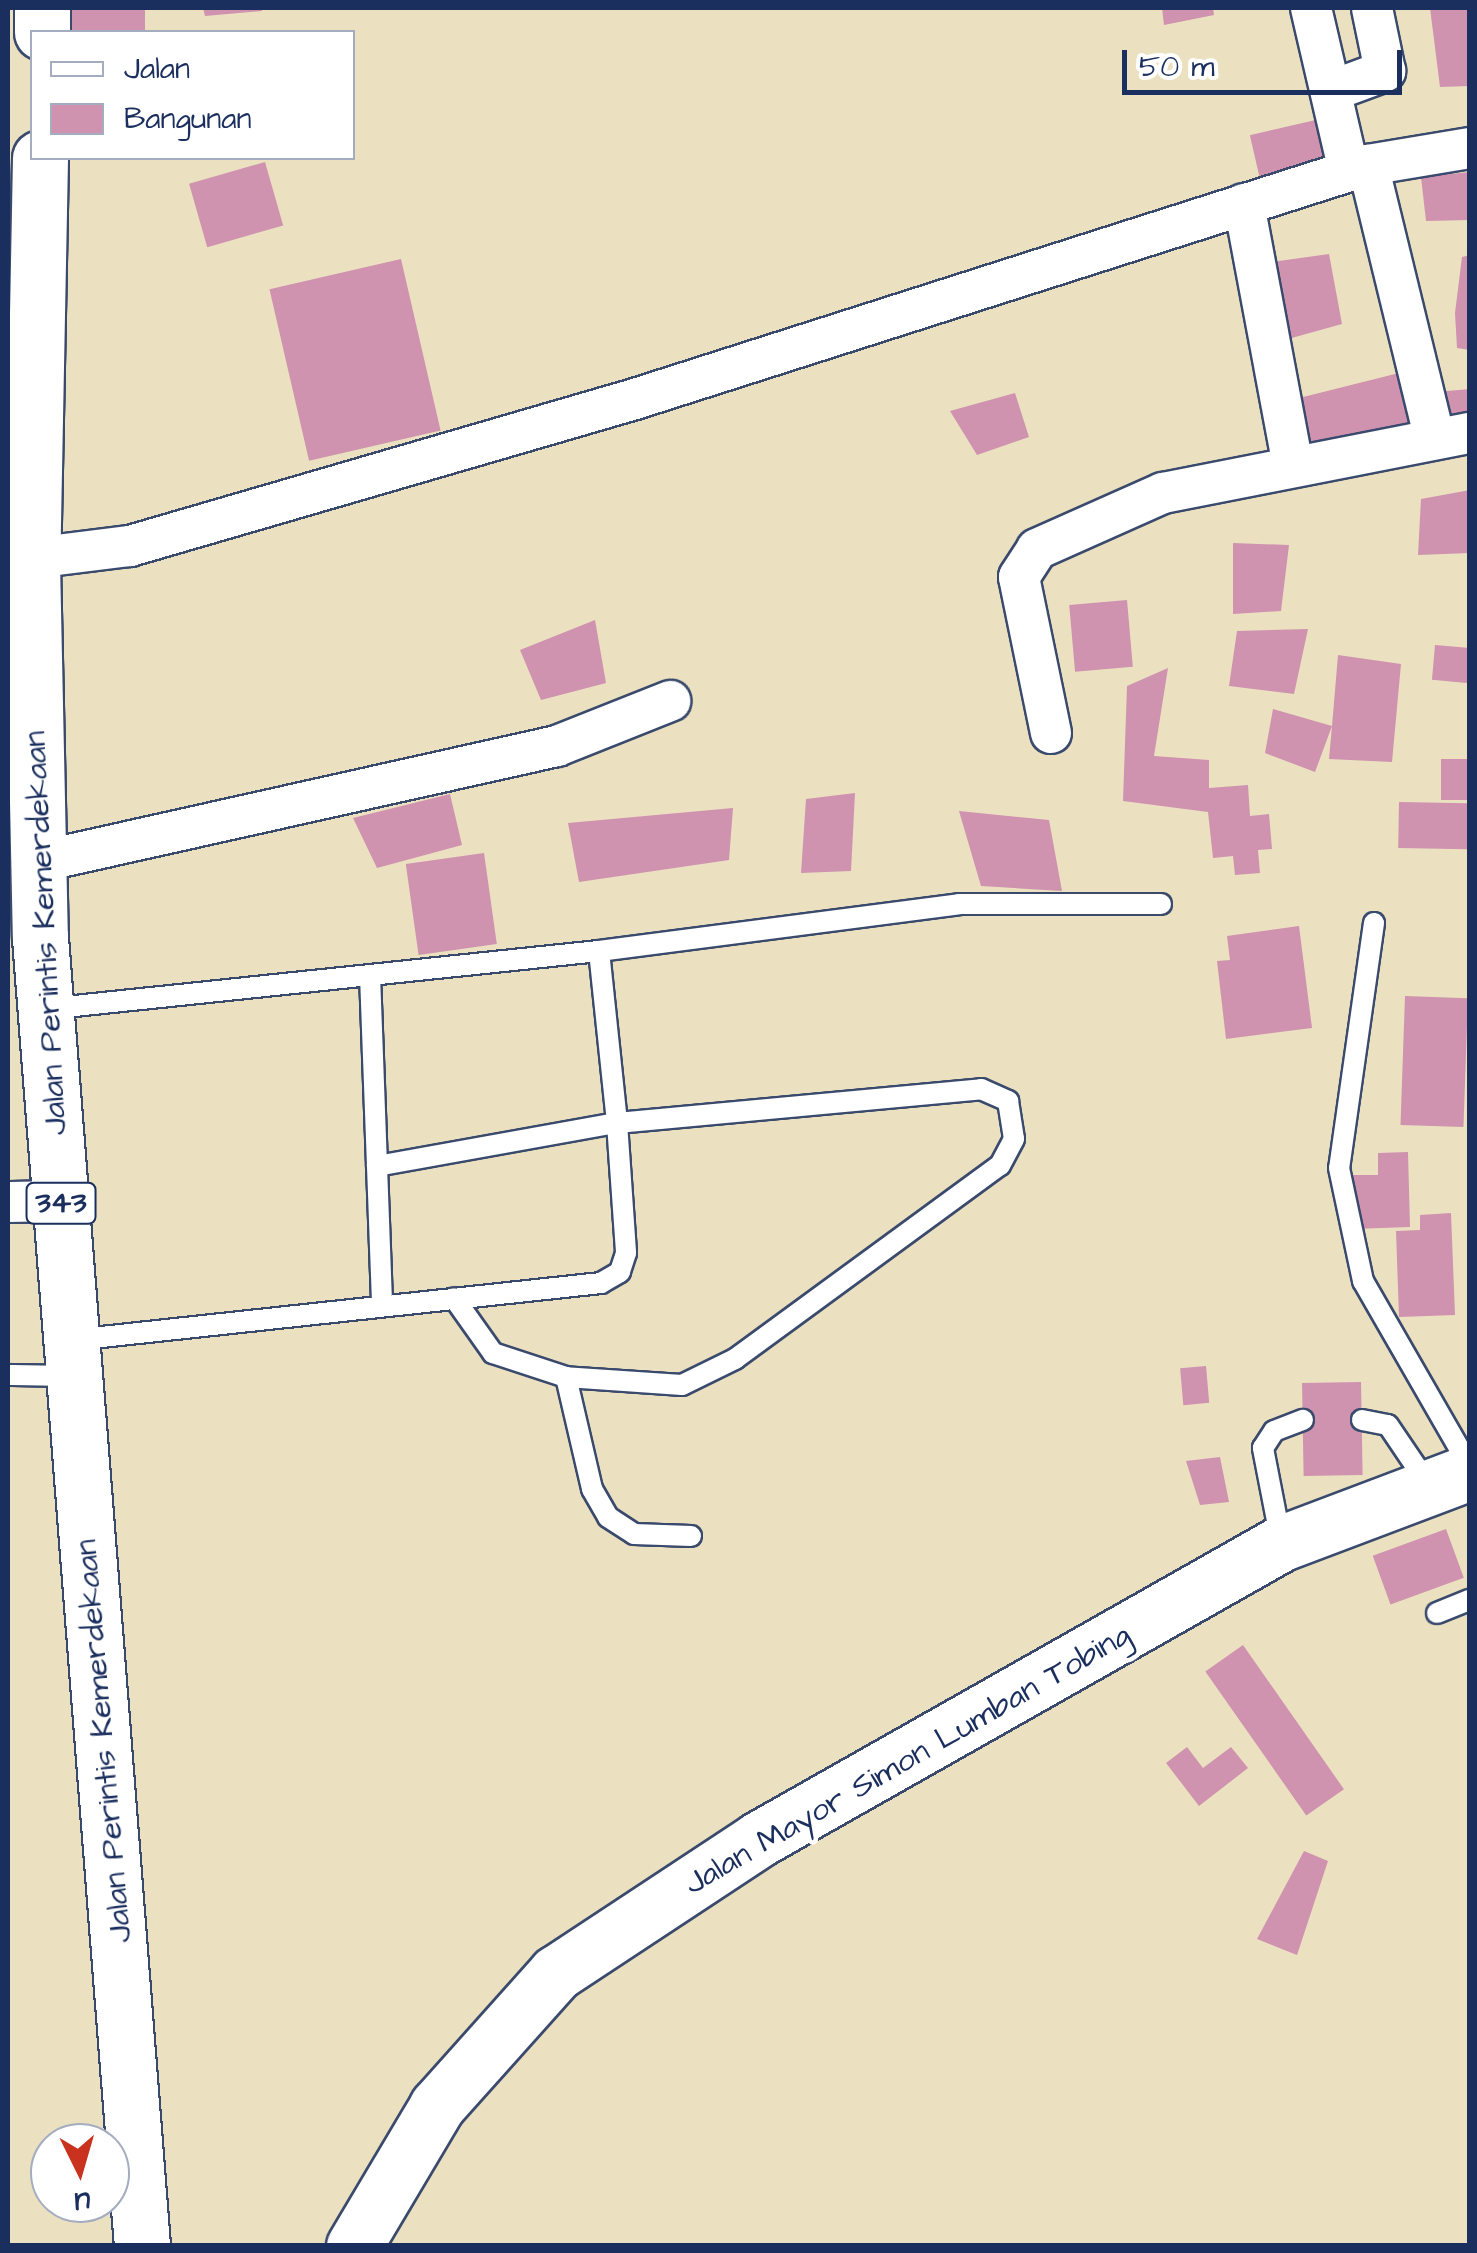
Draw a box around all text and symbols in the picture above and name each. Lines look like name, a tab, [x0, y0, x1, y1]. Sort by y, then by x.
legend	[30, 30, 355, 160]
scale bar	[1127, 30, 1407, 92]
text: 50 m	[1139, 46, 1215, 88]
text: Jalan	[124, 48, 190, 90]
text: Bangunan	[124, 98, 252, 140]
street label: Jalan Perintis Kemerdekaan	[16, 730, 76, 1136]
road number: 343	[23, 1178, 98, 1228]
street label: Jalan Perintis Kemerdekaan	[67, 1538, 141, 1944]
street label: Jalan Mayor Simon Lumban Tobing	[678, 1616, 1138, 1904]
north arrow	[30, 2123, 130, 2223]
text: U	[73, 2181, 92, 2222]

